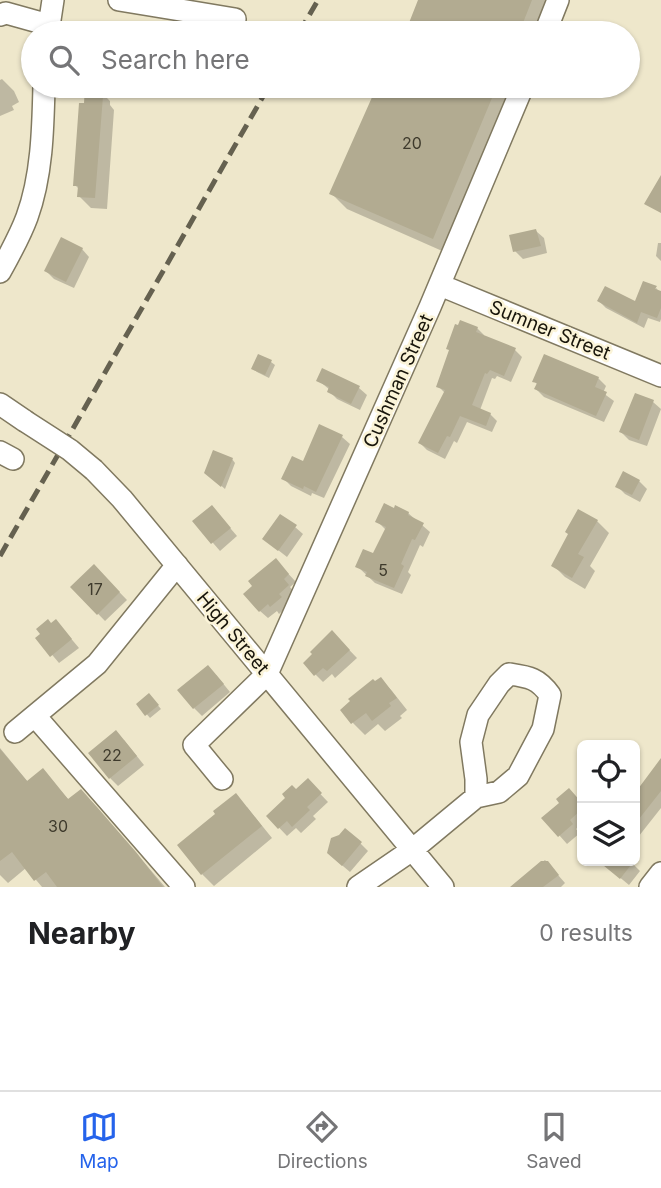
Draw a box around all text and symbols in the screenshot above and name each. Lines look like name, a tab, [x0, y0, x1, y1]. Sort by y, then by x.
search box	[21, 21, 640, 98]
icon: search	[45, 41, 83, 79]
text: Search here	[101, 44, 250, 75]
house number: 20	[402, 133, 422, 153]
street label: Sumner Street	[486, 295, 614, 365]
street label: Cushman Street	[358, 311, 438, 451]
house number: 5	[378, 560, 388, 580]
house number: 17	[87, 579, 103, 599]
street label: High Street	[192, 587, 274, 679]
map controls	[577, 740, 640, 866]
button: locate	[577, 740, 640, 803]
house number: 22	[102, 745, 122, 765]
button: layers	[577, 803, 640, 866]
house number: 30	[48, 816, 68, 836]
text: Nearby	[28, 915, 136, 951]
text: 0 results	[539, 919, 633, 947]
tab: Map	[79, 1108, 119, 1173]
tab: Directions	[277, 1108, 368, 1173]
tab: Saved	[526, 1108, 582, 1173]

